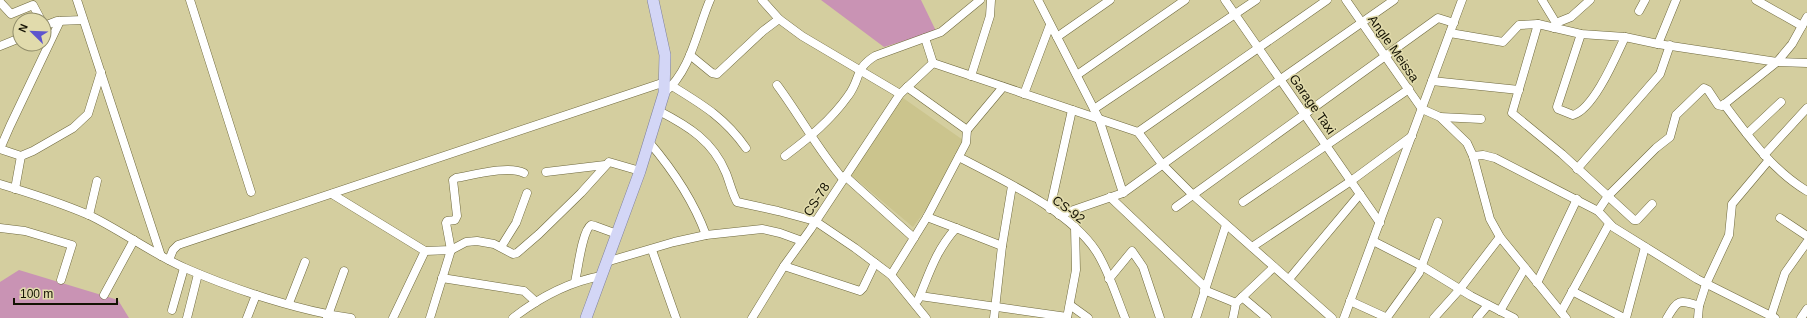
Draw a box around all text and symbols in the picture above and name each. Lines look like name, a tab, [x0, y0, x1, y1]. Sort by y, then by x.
north arrow	[12, 12, 52, 52]
street label: Angle Meissa	[1365, 12, 1423, 85]
text: N	[16, 22, 30, 34]
street label: Garage Taxi	[1286, 71, 1339, 137]
street label: CS-78	[800, 180, 833, 219]
street label: CS-92	[1049, 192, 1088, 226]
scale bar	[14, 280, 117, 306]
text: 100 m	[20, 287, 53, 301]

